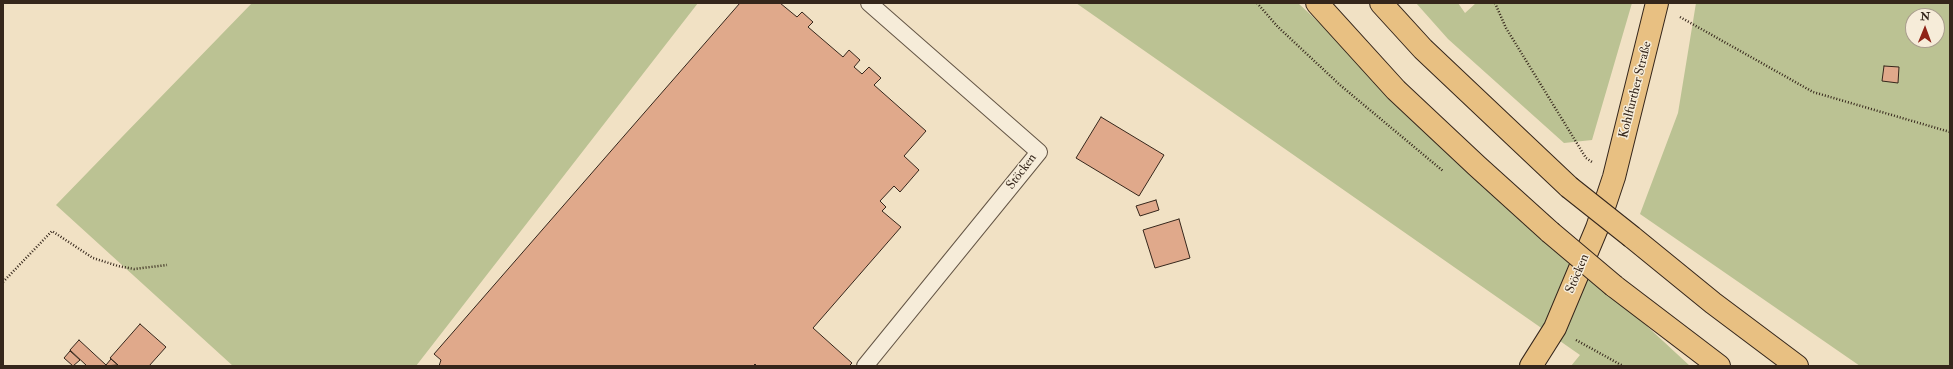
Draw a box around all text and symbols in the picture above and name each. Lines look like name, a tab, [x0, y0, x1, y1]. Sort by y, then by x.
north arrow	[1905, 8, 1945, 48]
text: N	[1920, 10, 1930, 23]
street label: Kohlfurther Straße	[1616, 40, 1656, 140]
street label: Stöcken	[1003, 151, 1041, 193]
street label: Stöcken	[1563, 252, 1593, 296]

